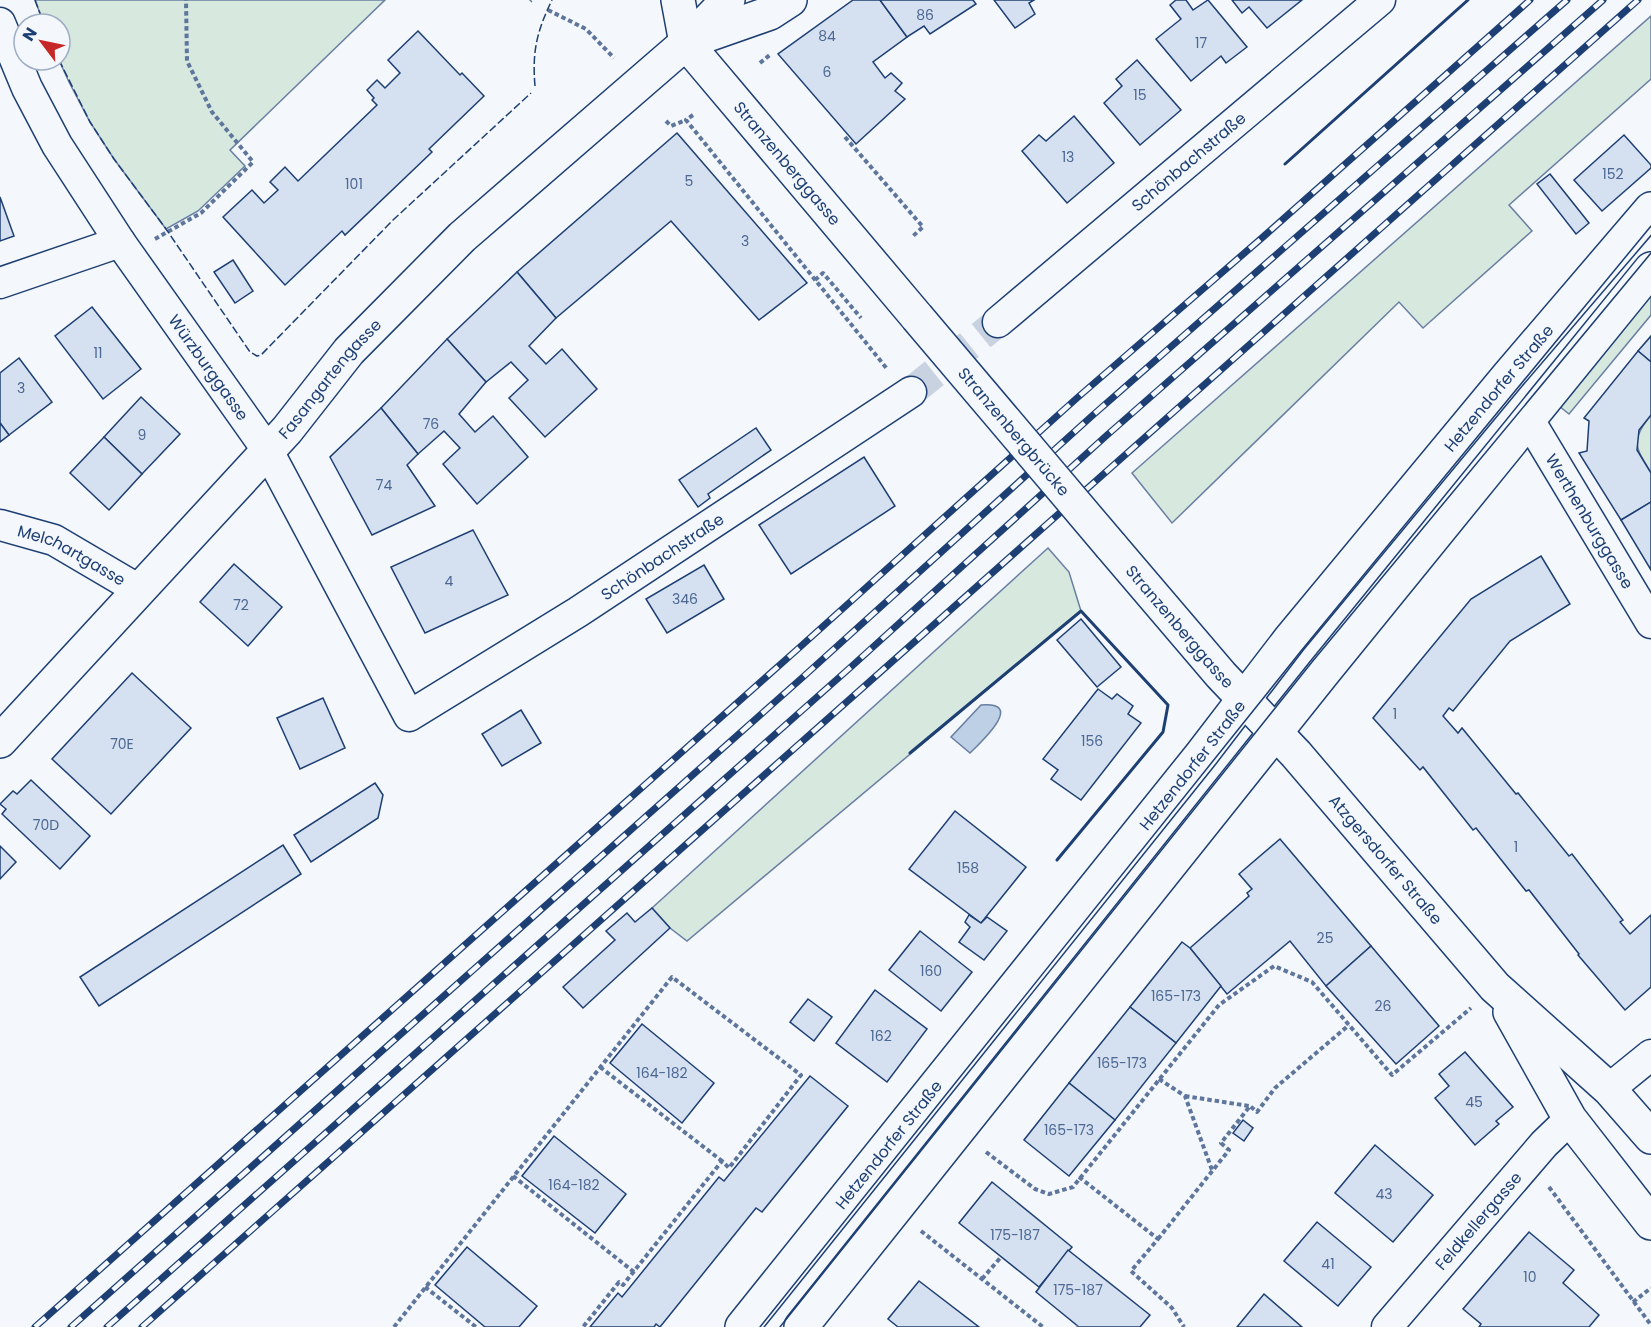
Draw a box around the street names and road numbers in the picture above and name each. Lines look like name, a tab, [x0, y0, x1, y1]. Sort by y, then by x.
street label: Stranzenberggasse	[728, 96, 846, 230]
street label: Schönbachstraße	[1126, 106, 1251, 216]
street label: Würzburggasse	[163, 310, 254, 425]
street label: Fasangartengasse	[273, 313, 386, 444]
street label: Hetzendorfer Straße	[1439, 319, 1559, 456]
street label: Stranzenbergbrücke	[953, 362, 1075, 501]
street label: Werthenburggasse	[1540, 449, 1639, 593]
street label: Schönbachstraße	[596, 507, 728, 606]
street label: Melchartgasse	[15, 519, 130, 591]
street label: Stranzenberggasse	[1121, 560, 1239, 693]
street label: Hetzendorfer Straße	[1134, 695, 1251, 835]
street label: Atzgersdorfer Straße	[1324, 789, 1448, 929]
street label: Hetzendorfer Straße	[830, 1075, 947, 1214]
street label: Feldkellergasse	[1429, 1167, 1527, 1275]

